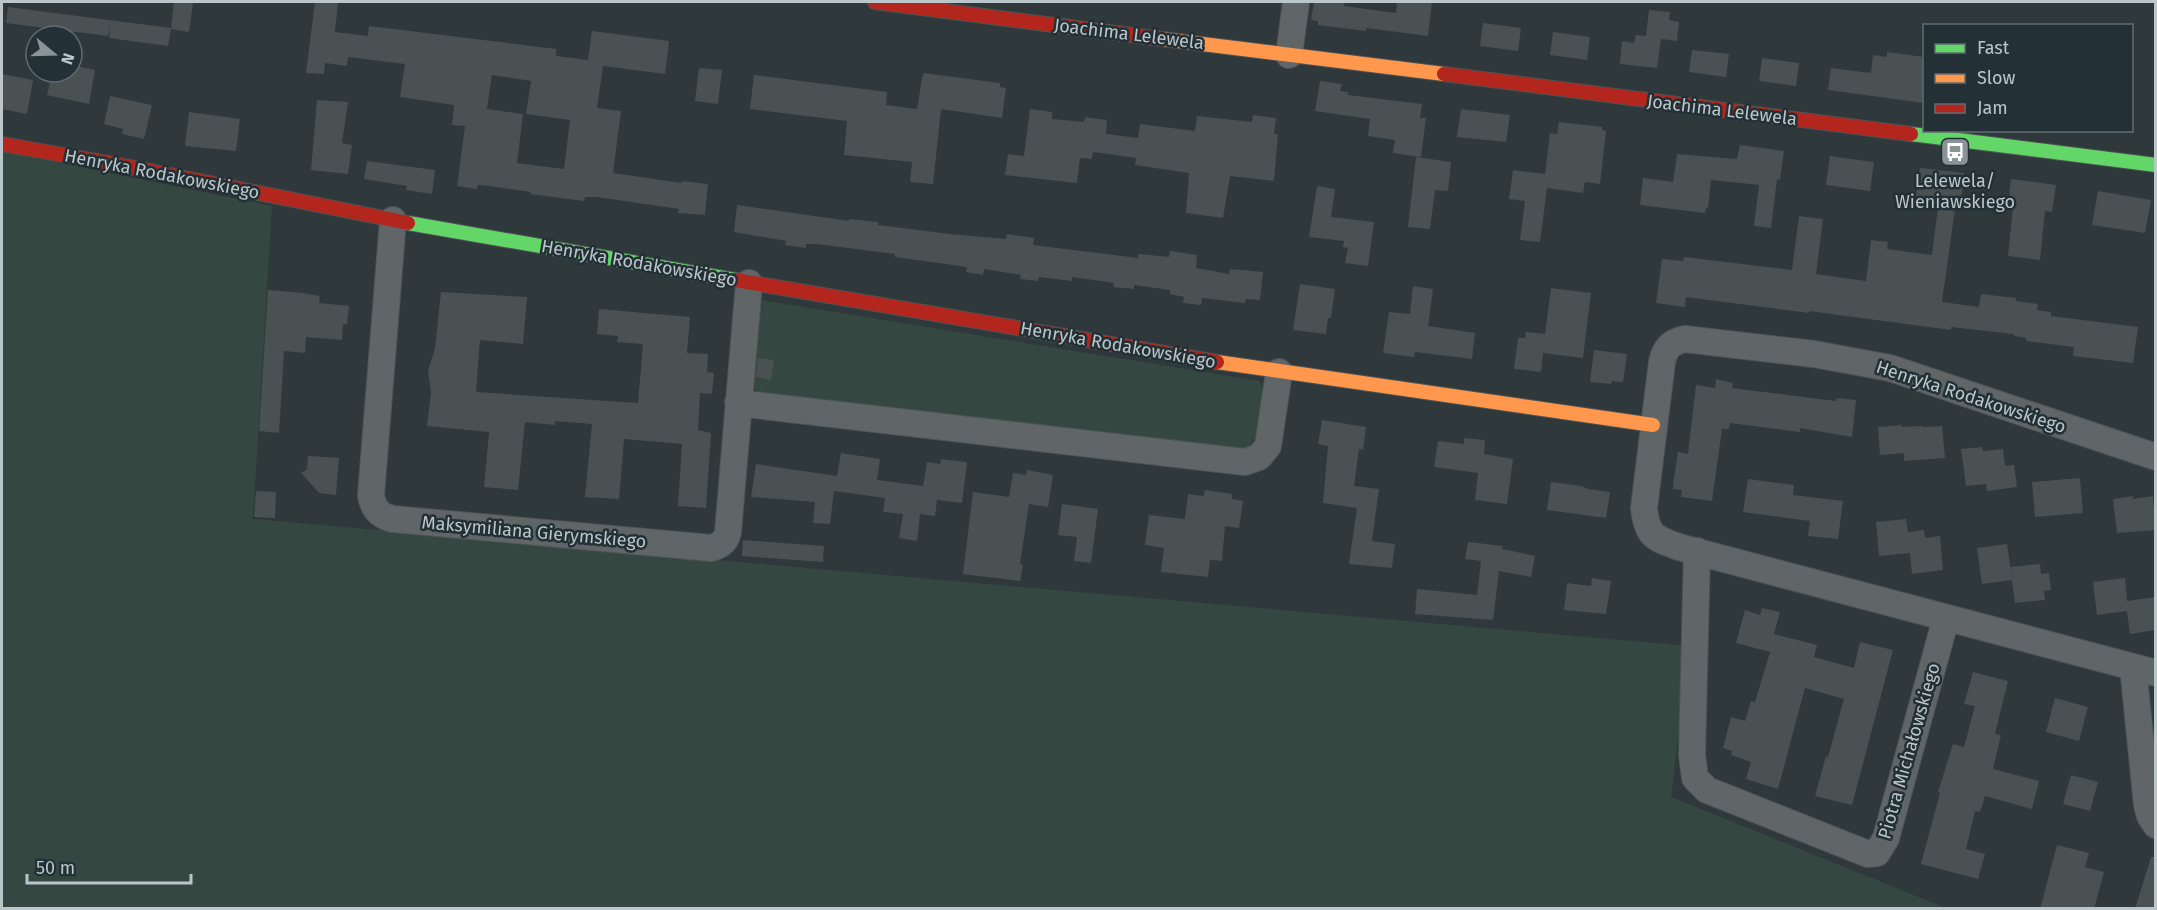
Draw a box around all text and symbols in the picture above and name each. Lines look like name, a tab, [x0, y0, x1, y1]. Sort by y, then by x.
street label: Joachima Lelewela	[1053, 14, 1205, 54]
north arrow	[24, 24, 84, 84]
legend	[1923, 24, 2133, 132]
text: Fast	[1977, 37, 2010, 59]
text: N	[57, 51, 78, 67]
text: Slow	[1977, 67, 2016, 89]
street label: Joachima Lelewela	[1646, 90, 1798, 130]
text: Jam	[1977, 97, 2008, 119]
bus stop icon: Lelewela/ Wieniawskiego	[1939, 136, 1971, 168]
street label: Henryka Rodakowskiego	[63, 144, 261, 204]
place label: Lelewela/ Wieniawskiego	[1895, 170, 2015, 213]
street label: Henryka Rodakowskiego	[540, 235, 738, 291]
street label: Henryka Rodakowskiego	[1019, 317, 1217, 373]
street label: Henryka Rodakowskiego	[1873, 356, 2069, 438]
street label: Maksymiliana Gierymskiego	[421, 511, 647, 553]
street label: Piotra Michałowskiego	[1873, 660, 1945, 842]
scale bar	[27, 847, 190, 885]
text: 50 m	[36, 857, 75, 879]

